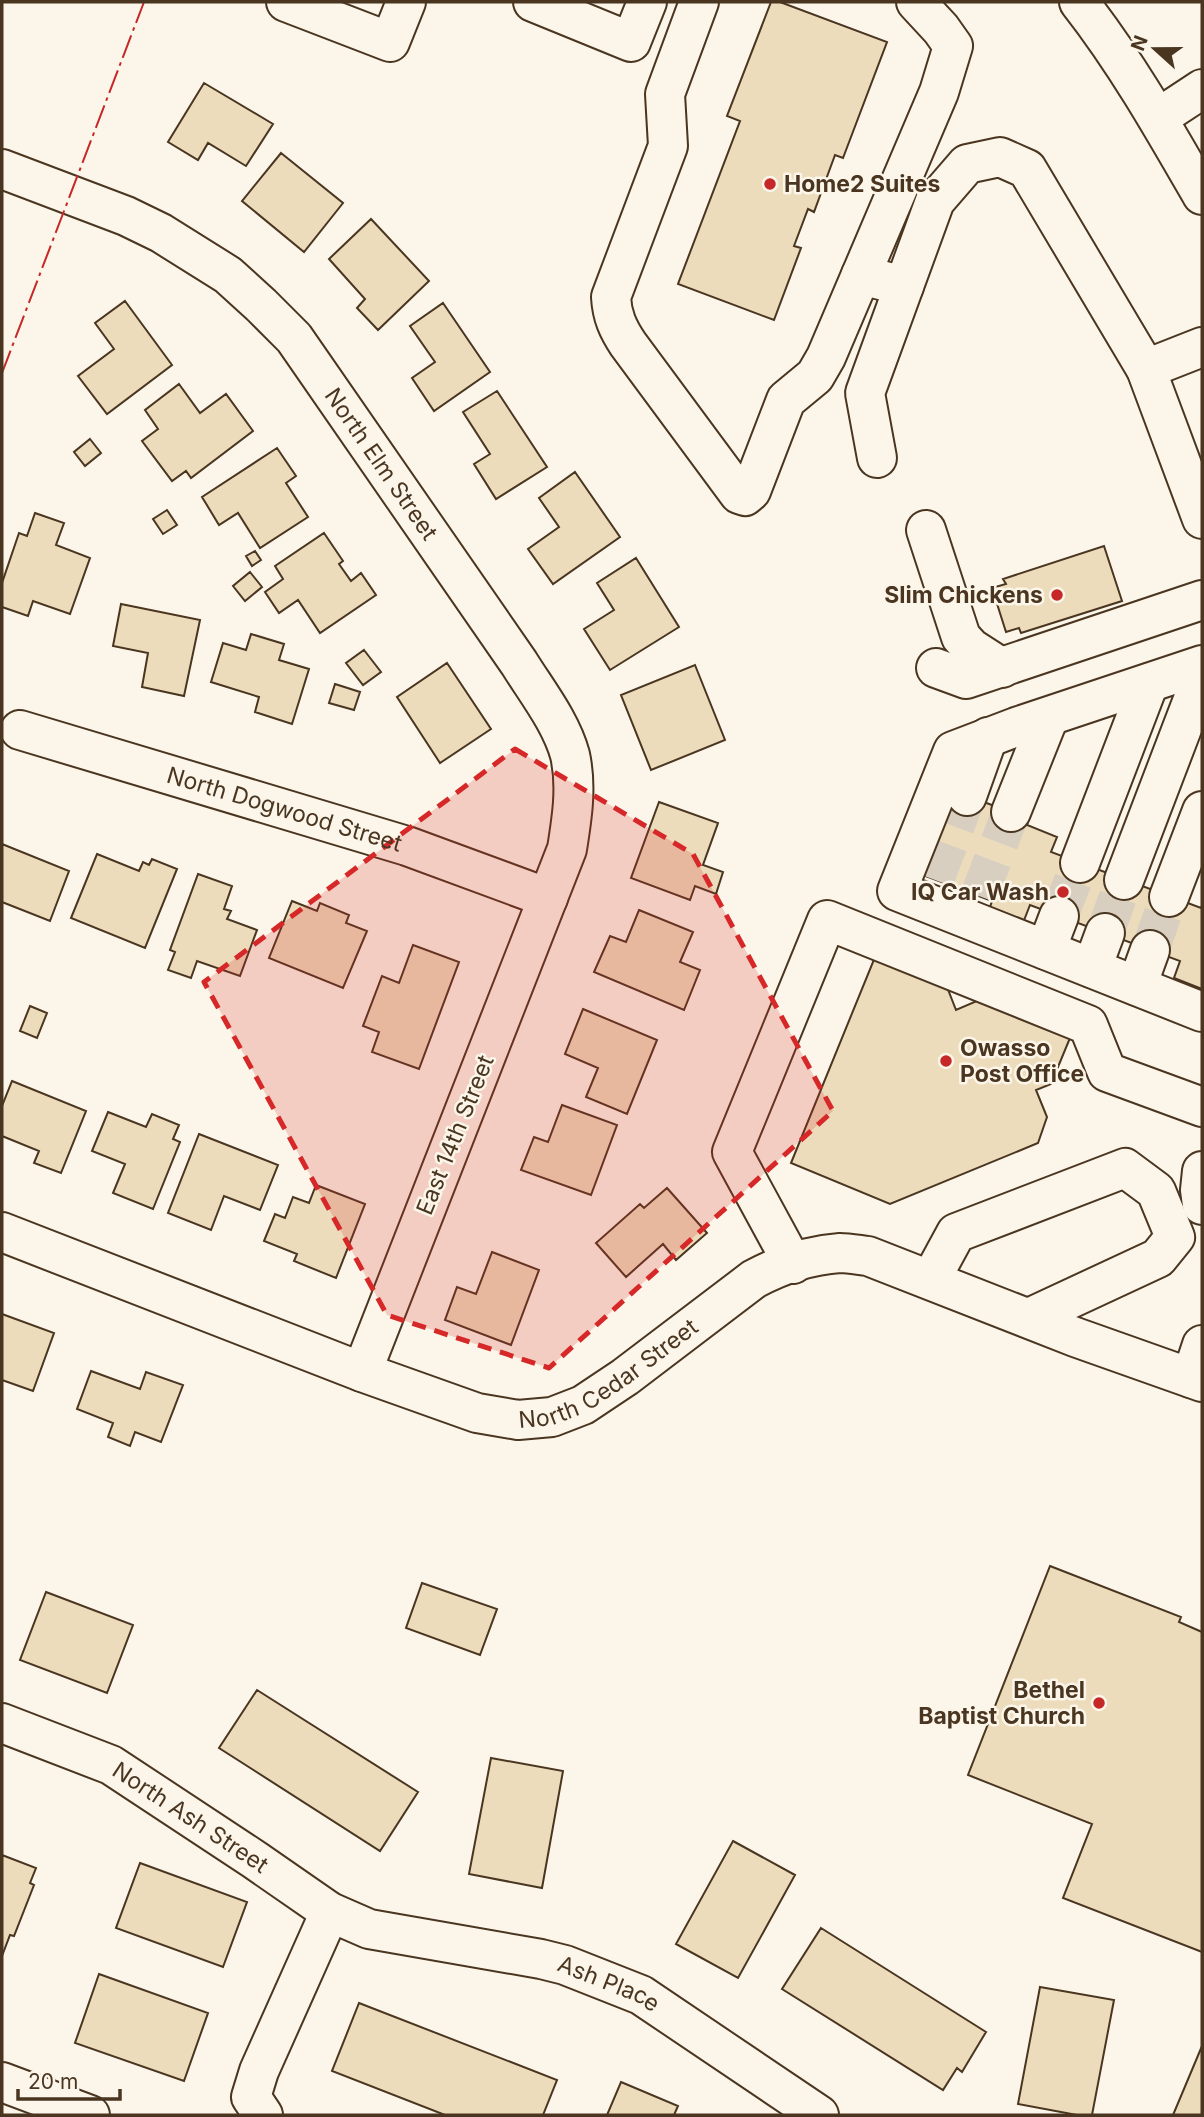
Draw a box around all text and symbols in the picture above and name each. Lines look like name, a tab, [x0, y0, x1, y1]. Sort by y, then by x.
north arrow	[1120, 14, 1190, 84]
text: N	[1126, 32, 1153, 54]
place label: Home2 Suites	[784, 170, 940, 198]
marker: Home2 Suites	[762, 176, 778, 192]
street label: North Elm Street	[319, 382, 444, 546]
place label: Slim Chickens	[884, 581, 1043, 609]
marker: Slim Chickens	[1049, 587, 1065, 603]
street label: North Dogwood Street	[164, 761, 406, 858]
place label: IQ Car Wash	[911, 878, 1049, 906]
marker: IQ Car Wash	[1055, 884, 1071, 900]
place label: Owasso Post Office	[960, 1034, 1084, 1088]
street label: East 14th Street	[410, 1051, 500, 1219]
marker: Owasso Post Office	[938, 1053, 954, 1069]
street label: North Cedar Street	[517, 1312, 704, 1434]
place label: Bethel Baptist Church	[918, 1676, 1085, 1730]
marker: Bethel Baptist Church	[1091, 1695, 1107, 1711]
street label: North Ash Street	[107, 1756, 274, 1879]
street label: Ash Place	[554, 1950, 665, 2018]
scale bar	[18, 2058, 119, 2102]
text: 20 m	[28, 2069, 78, 2094]

